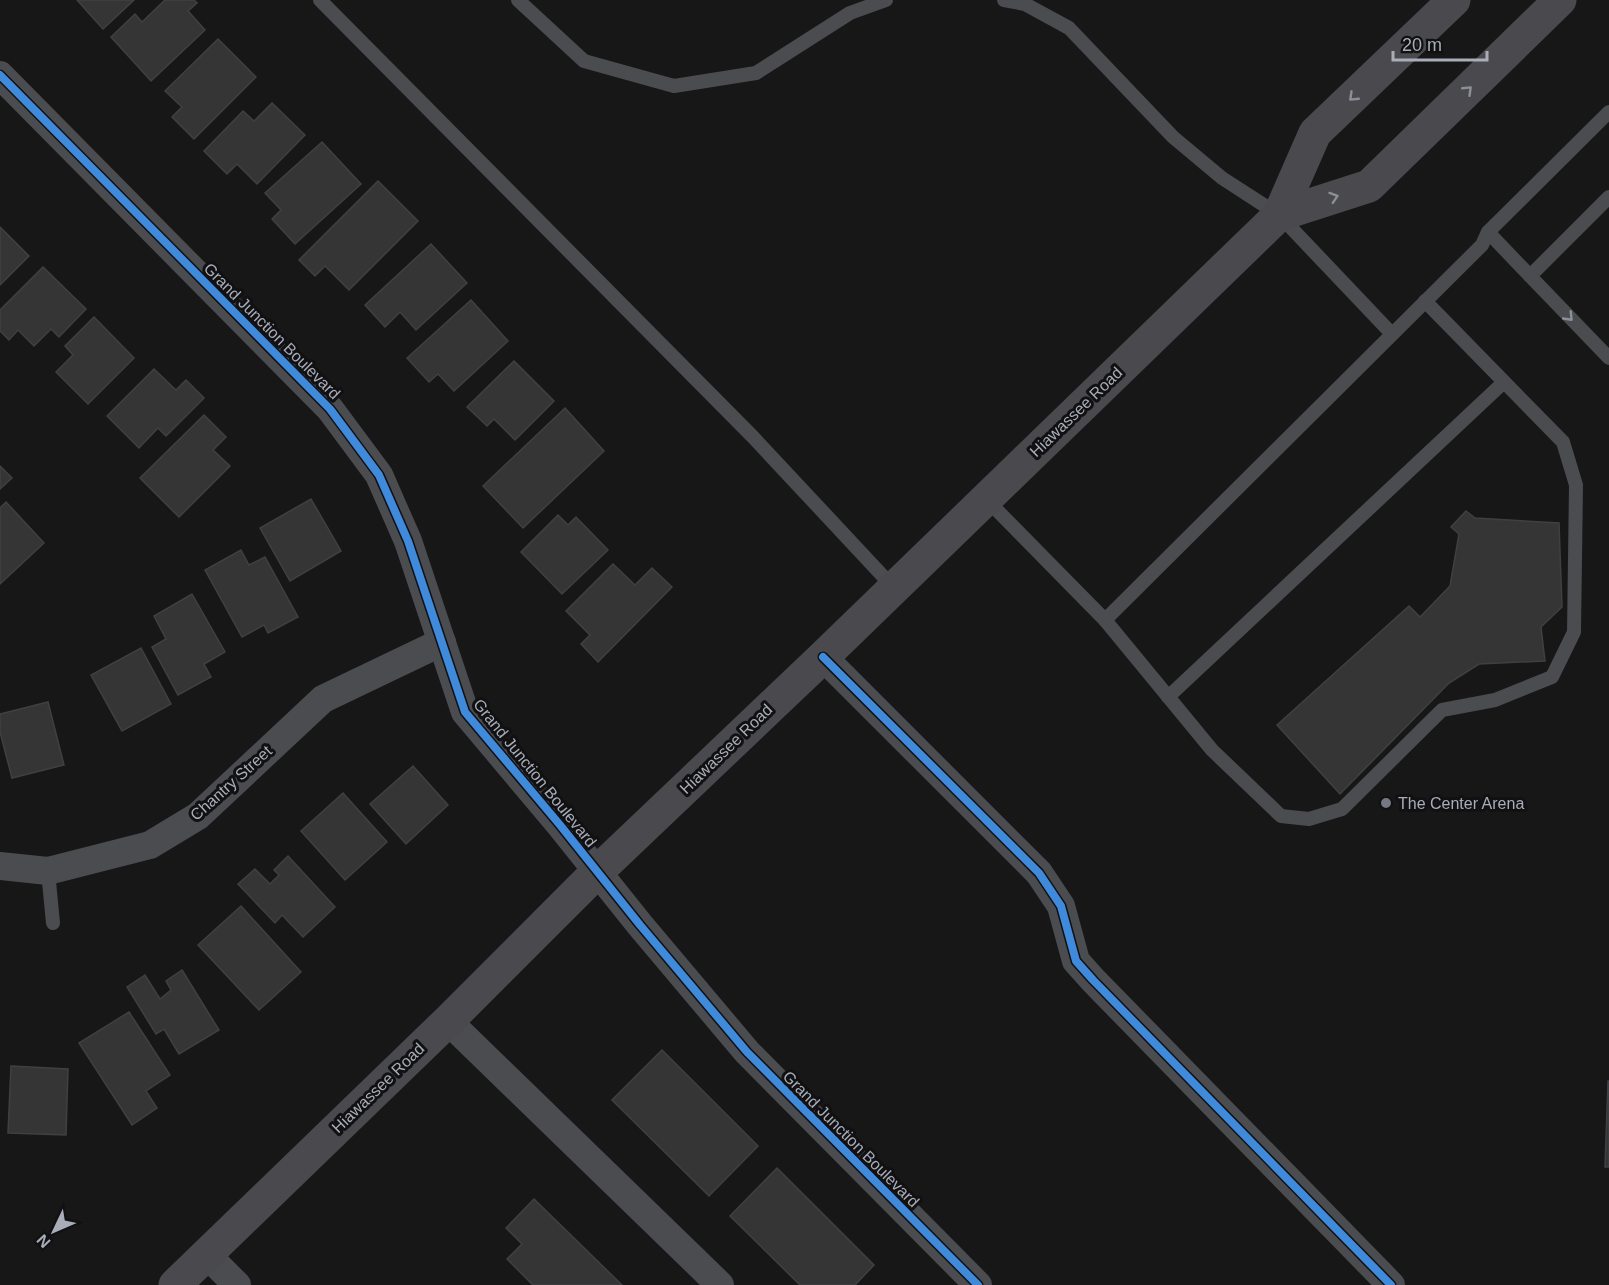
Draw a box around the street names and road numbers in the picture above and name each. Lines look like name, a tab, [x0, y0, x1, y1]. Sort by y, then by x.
street label: Grand Junction Boulevard	[201, 260, 343, 402]
street label: Hiawassee Road	[1027, 364, 1125, 460]
street label: Grand Junction Boulevard	[470, 696, 600, 850]
street label: Hiawassee Road	[677, 701, 775, 797]
street label: Chantry Street	[187, 742, 275, 824]
street label: Hiawassee Road	[329, 1040, 427, 1136]
street label: Grand Junction Boulevard	[780, 1068, 922, 1210]

